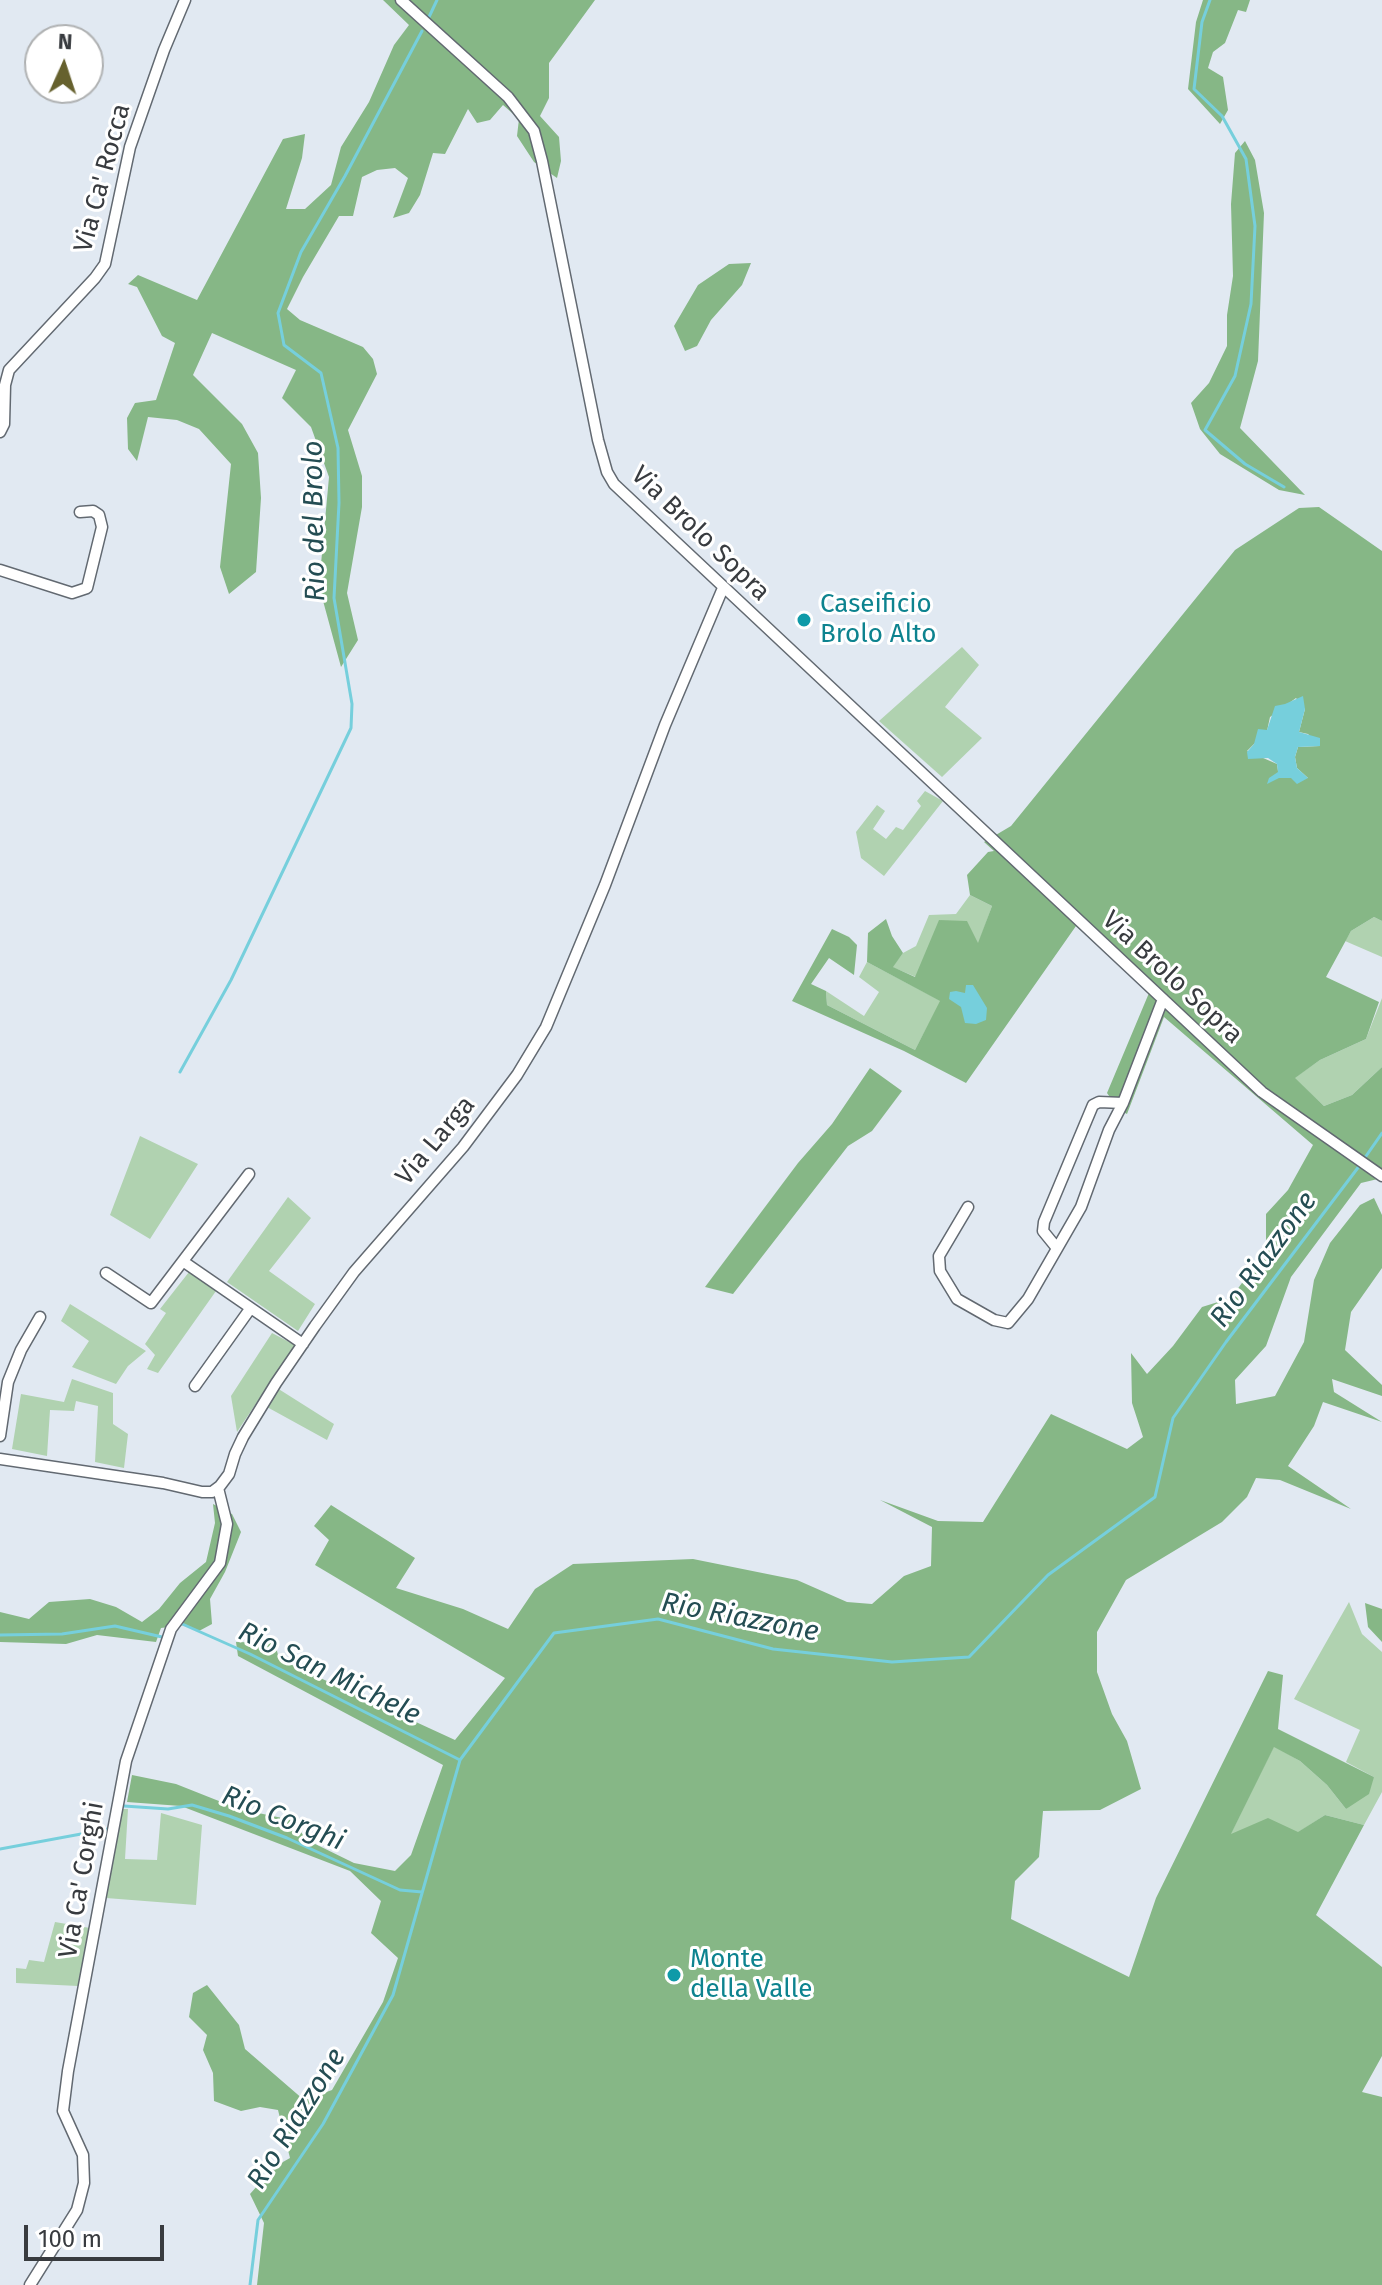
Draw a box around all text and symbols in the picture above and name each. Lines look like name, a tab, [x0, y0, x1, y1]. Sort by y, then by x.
north arrow	[24, 24, 104, 104]
text: N	[57, 28, 73, 55]
street label: Via Ca' Rocca	[68, 100, 138, 256]
water label: Rio del Brolo	[297, 440, 333, 602]
street label: Via Brolo Sopra	[624, 460, 776, 608]
place label: Caseificio Brolo Alto	[820, 589, 937, 650]
marker: Caseificio Brolo Alto	[795, 611, 813, 629]
street label: Via Brolo Sopra	[1095, 905, 1249, 1051]
street label: Via Larga	[390, 1090, 482, 1192]
water label: Rio Riazzone	[1204, 1186, 1324, 1334]
water label: Rio Riazzone	[659, 1586, 821, 1650]
water label: Rio San Michele	[233, 1615, 425, 1733]
water label: Rio Corghi	[217, 1779, 349, 1859]
street label: Via Ca' Corghi	[53, 1799, 111, 1961]
place label: Monte della Valle	[690, 1944, 812, 2006]
marker: Monte della Valle	[665, 1966, 683, 1984]
water label: Rio Riazzone	[241, 2043, 353, 2195]
scale bar	[28, 2209, 168, 2259]
text: 100 m	[38, 2225, 102, 2253]

